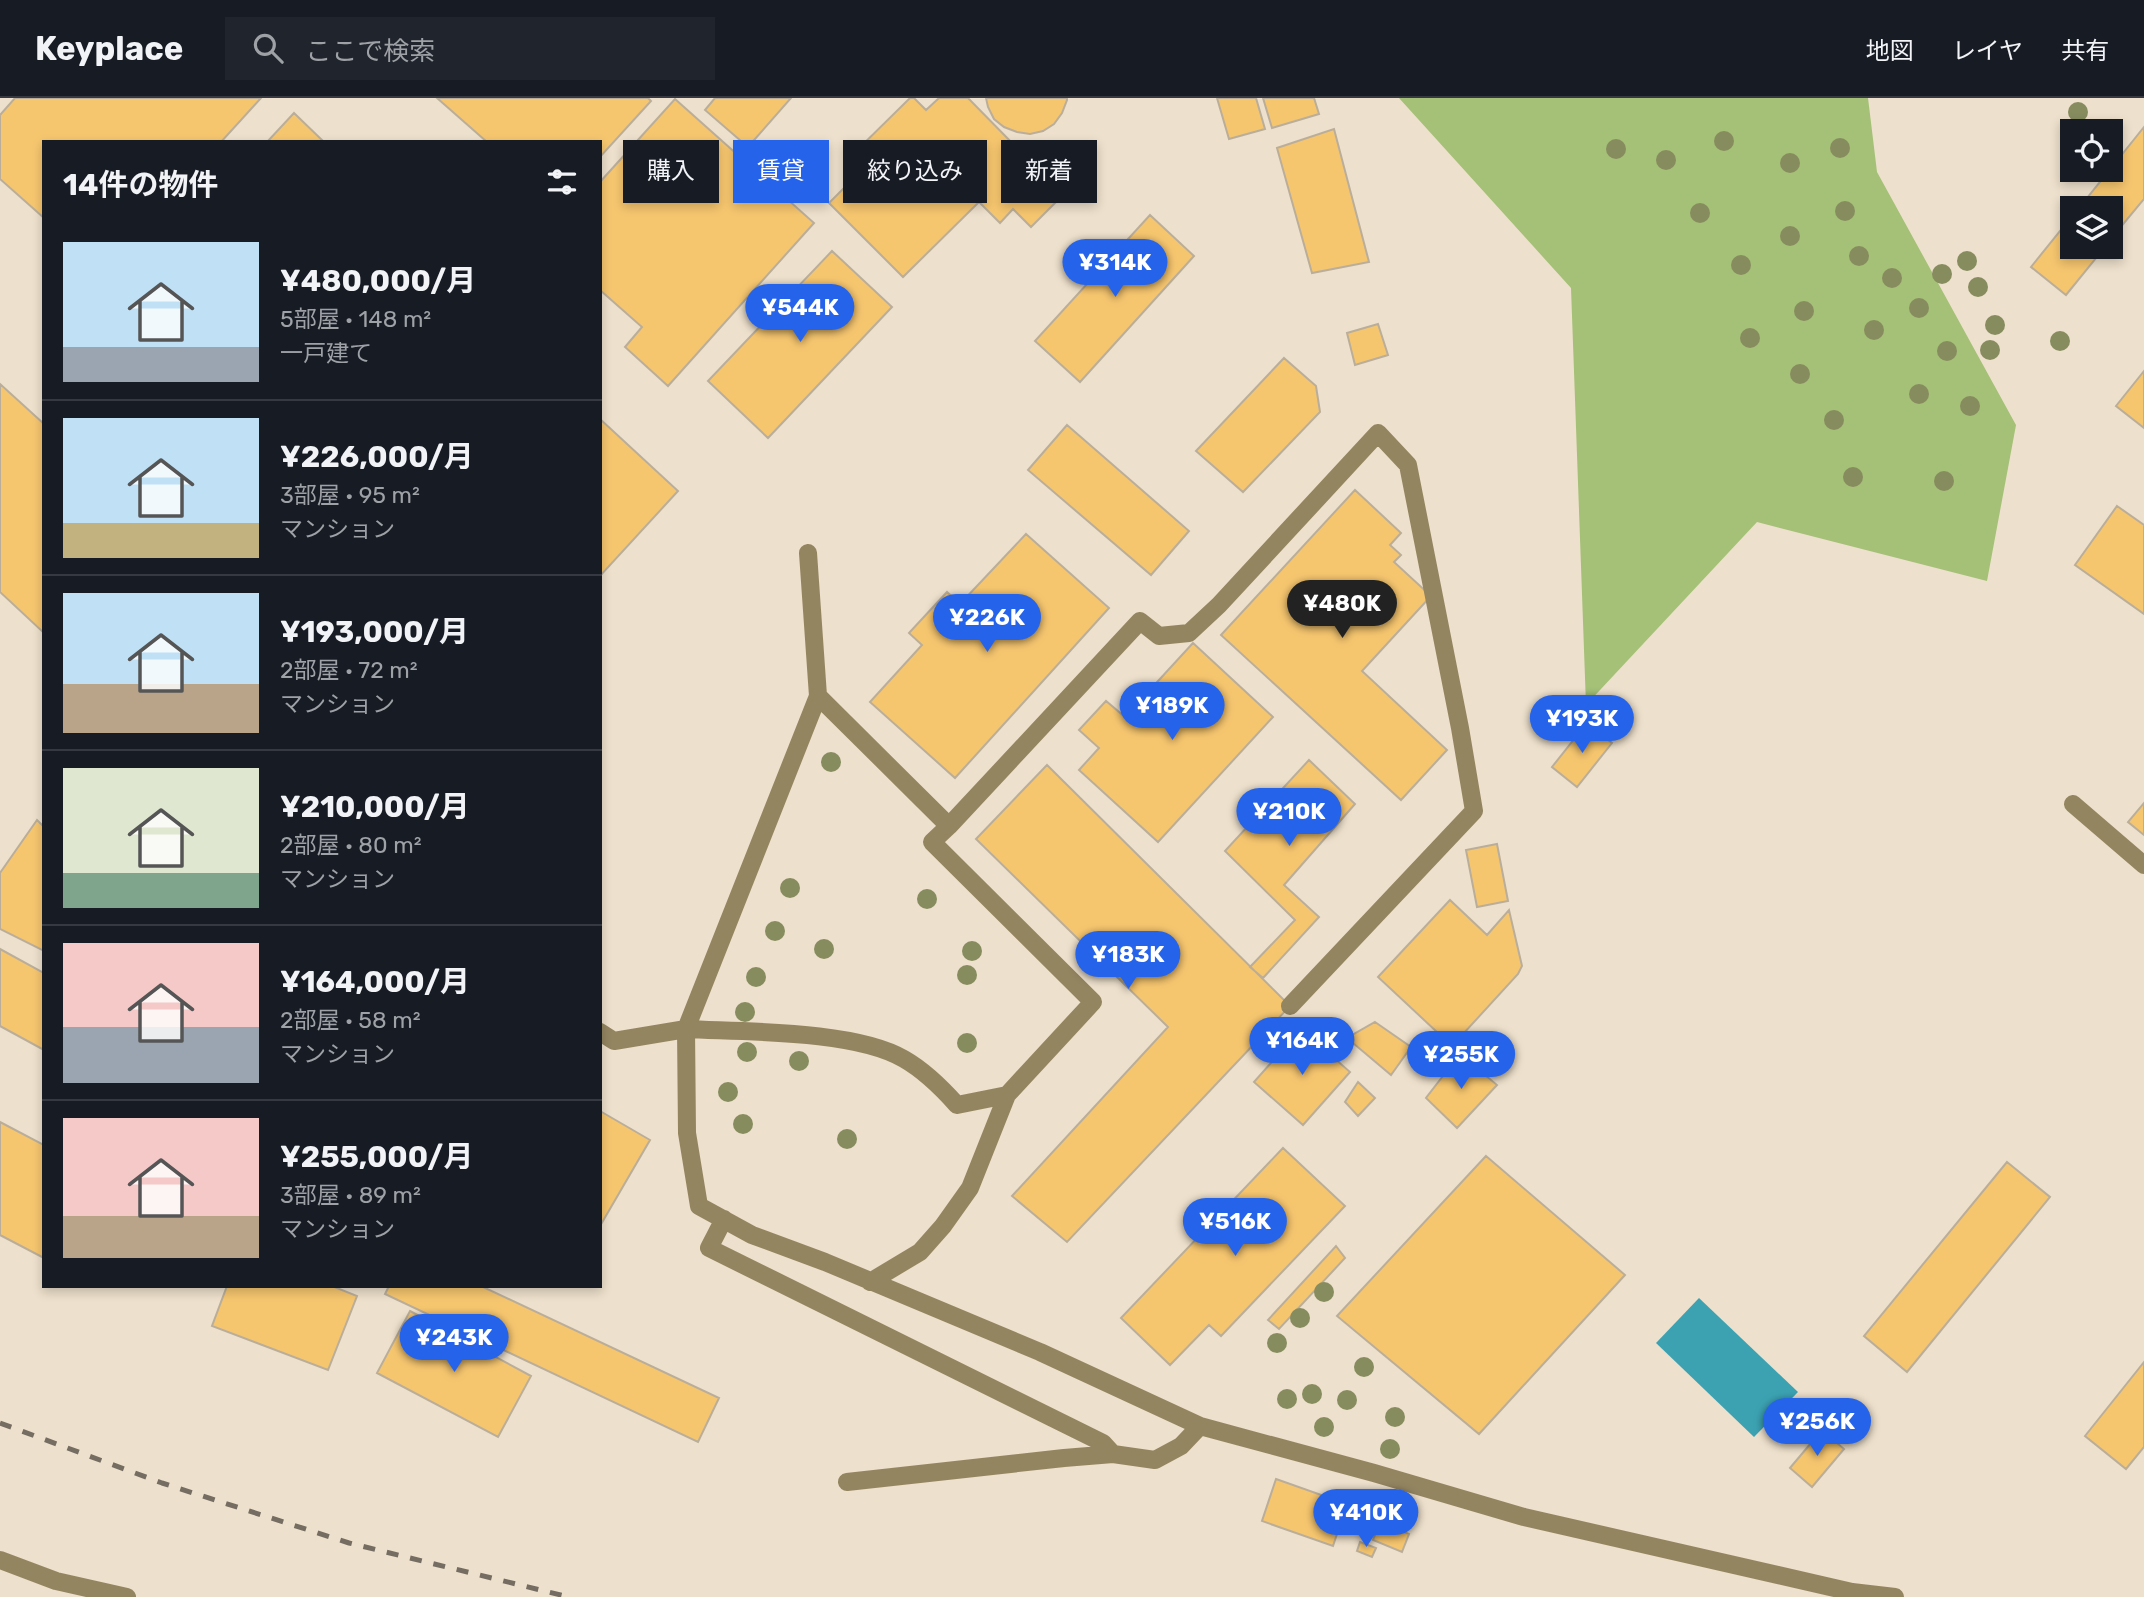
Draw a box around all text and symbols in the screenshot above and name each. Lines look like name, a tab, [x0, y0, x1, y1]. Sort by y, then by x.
search box	[225, 17, 715, 80]
text: Keyplace	[35, 29, 183, 68]
icon: search	[249, 29, 287, 67]
text: ここで検索	[305, 36, 435, 67]
text: 地図	[1866, 37, 1914, 65]
text: レイヤ	[1952, 37, 2023, 65]
text: 共有	[2061, 37, 2109, 65]
map controls	[2060, 119, 2123, 259]
button: locate	[2060, 119, 2123, 182]
chip: 購入	[623, 140, 719, 203]
chip: 賃貸	[733, 140, 829, 203]
chip: 絞り込み	[843, 140, 987, 203]
chip: 新着	[1001, 140, 1097, 203]
icon: filters	[543, 163, 581, 201]
text: 14件の物件	[63, 167, 218, 203]
button: layers	[2060, 196, 2123, 259]
pin: ¥314K	[1066, 240, 1164, 299]
text: ¥314K	[1078, 248, 1152, 276]
text: ¥480,000/月	[280, 263, 476, 299]
icon: home	[119, 270, 203, 354]
pin: ¥544K	[751, 285, 849, 344]
text: ¥544K	[761, 293, 839, 321]
text: 5部屋 · 148 m²	[280, 305, 431, 333]
text: 一戸建て	[280, 339, 372, 367]
text: ¥226,000/月	[280, 439, 474, 475]
icon: home	[119, 446, 203, 530]
text: 3部屋 · 95 m²	[280, 481, 420, 509]
text: マンション	[280, 515, 395, 543]
pin: ¥480K	[1293, 580, 1391, 640]
text: ¥480K	[1303, 589, 1381, 617]
pin: ¥226K	[938, 594, 1036, 654]
text: ¥226K	[949, 603, 1025, 631]
text: ¥193,000/月	[280, 614, 469, 650]
icon: home	[119, 621, 203, 705]
text: 2部屋 · 72 m²	[280, 656, 418, 684]
pin: ¥189K	[1123, 682, 1221, 742]
text: マンション	[280, 690, 395, 718]
text: ¥189K	[1136, 691, 1208, 719]
pin: ¥193K	[1533, 696, 1631, 755]
text: ¥193K	[1546, 704, 1618, 732]
pin: ¥210K	[1240, 788, 1338, 848]
text: ¥210,000/月	[280, 789, 470, 825]
icon: home	[119, 796, 203, 880]
text: ¥210K	[1252, 797, 1326, 825]
text: 2部屋 · 80 m²	[280, 831, 422, 859]
text: マンション	[280, 865, 395, 893]
pin: ¥183K	[1079, 932, 1177, 991]
text: ¥183K	[1091, 940, 1165, 968]
text: ¥164,000/月	[280, 964, 470, 1000]
icon: home	[119, 971, 203, 1055]
text: 2部屋 · 58 m²	[280, 1006, 421, 1034]
pin: ¥164K	[1253, 1018, 1351, 1077]
text: ¥164K	[1265, 1026, 1339, 1054]
pin: ¥255K	[1412, 1032, 1510, 1091]
text: マンション	[280, 1040, 395, 1068]
text: ¥255K	[1423, 1040, 1499, 1068]
text: ¥255,000/月	[280, 1139, 473, 1175]
icon: home	[119, 1146, 203, 1230]
text: 3部屋 · 89 m²	[280, 1181, 421, 1209]
pin: ¥516K	[1186, 1198, 1284, 1258]
text: ¥516K	[1199, 1207, 1271, 1235]
text: マンション	[280, 1215, 395, 1243]
pin: ¥243K	[405, 1314, 503, 1374]
text: ¥243K	[416, 1323, 492, 1351]
pin: ¥256K	[1768, 1398, 1866, 1458]
text: ¥256K	[1779, 1407, 1855, 1435]
pin: ¥410K	[1317, 1490, 1415, 1549]
text: ¥410K	[1329, 1498, 1403, 1526]

